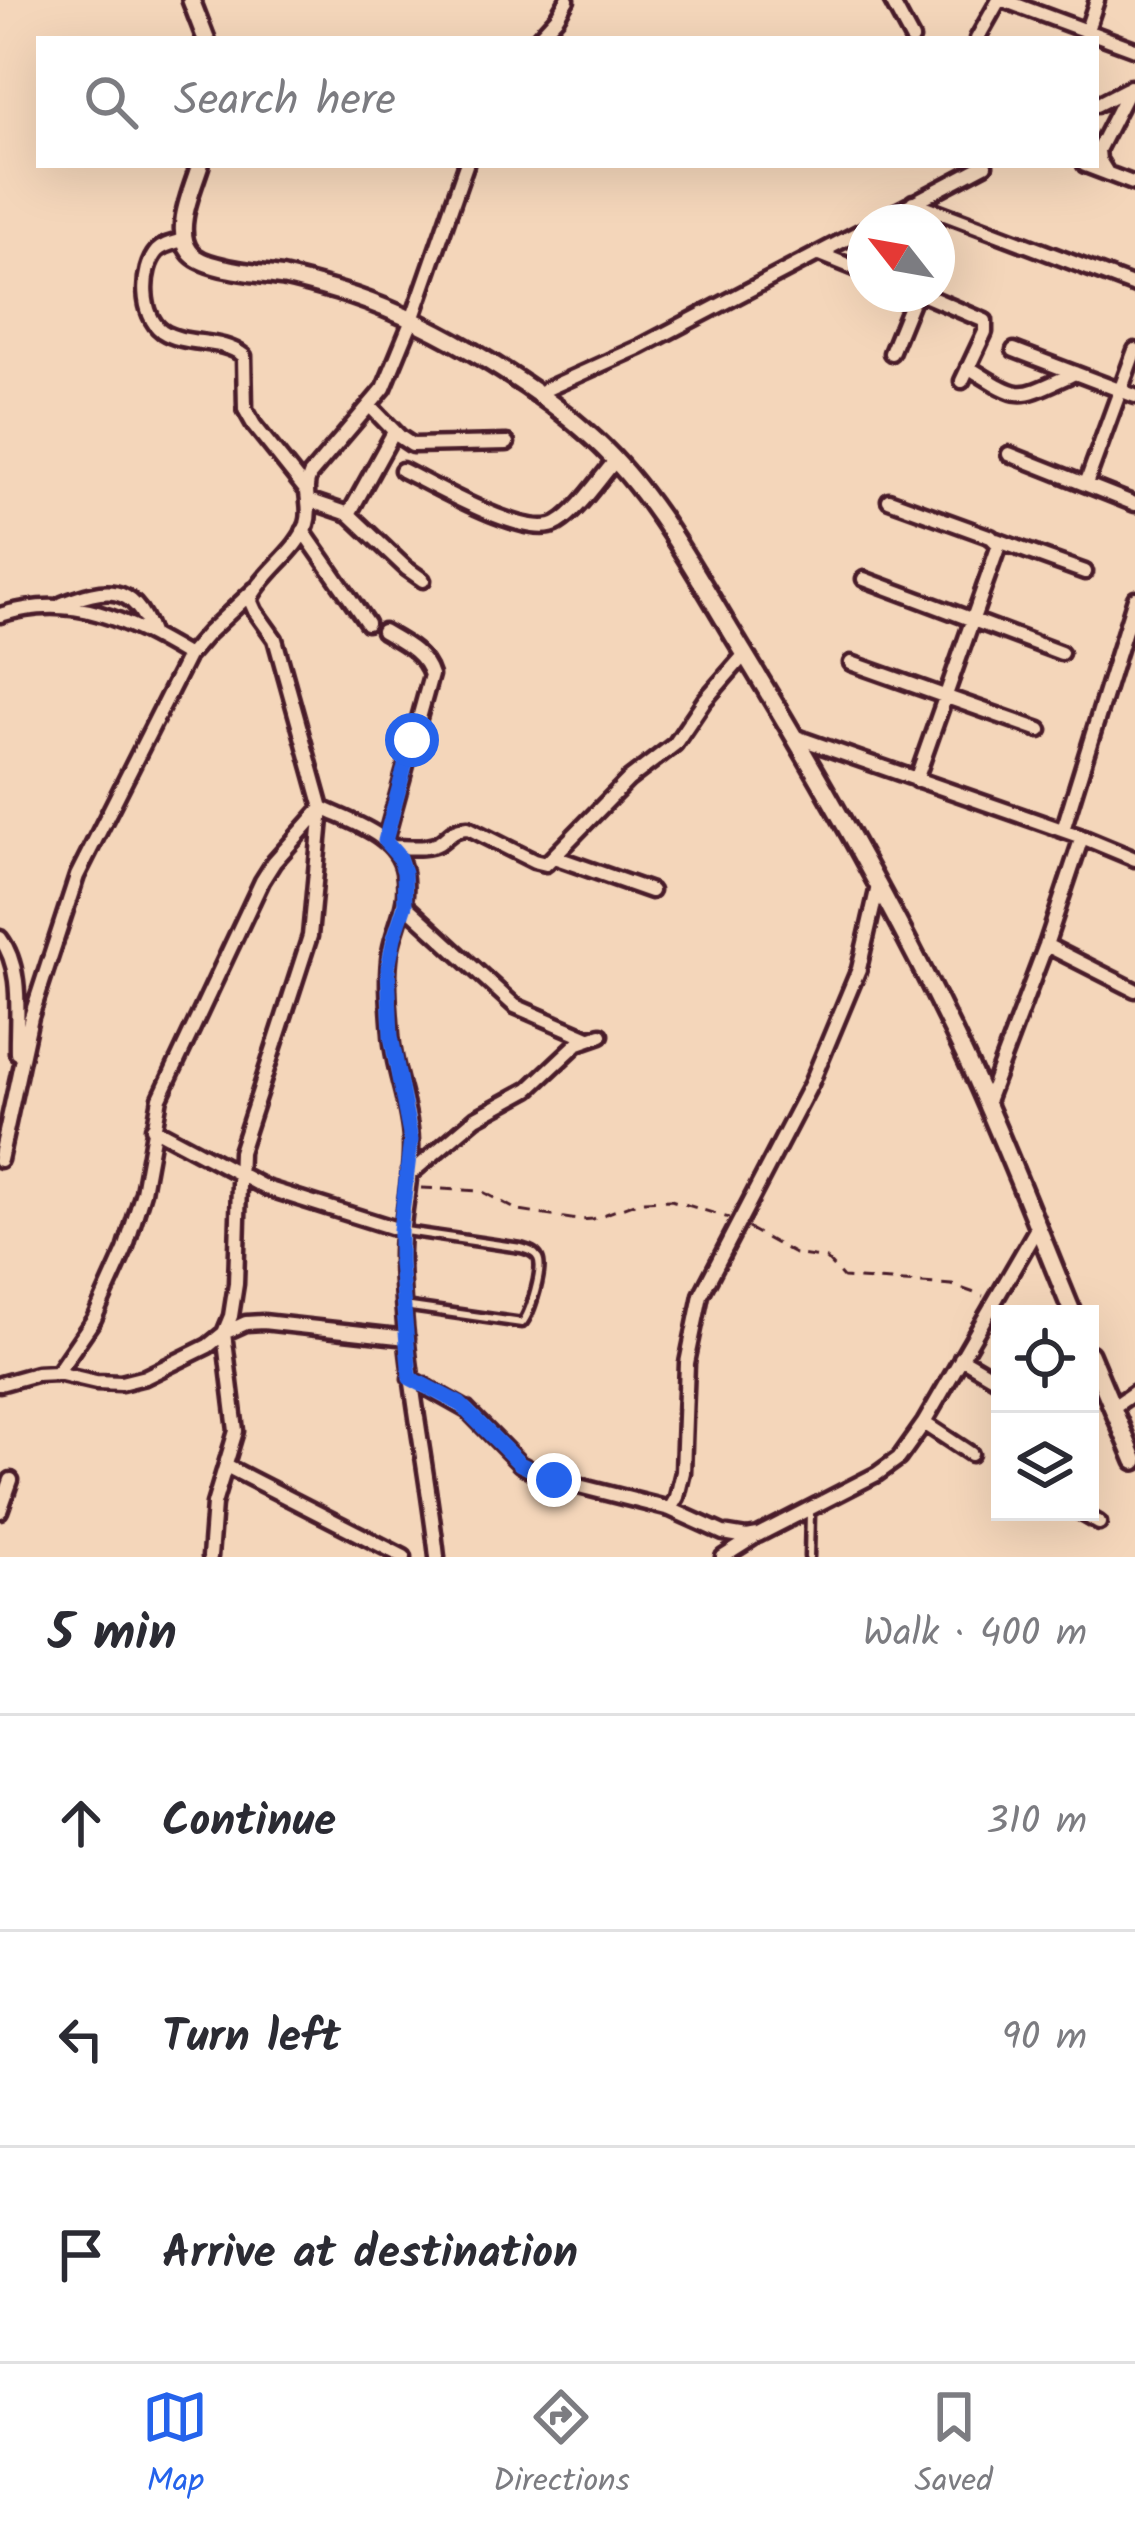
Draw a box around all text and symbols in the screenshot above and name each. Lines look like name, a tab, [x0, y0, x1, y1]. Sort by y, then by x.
search box	[36, 36, 1099, 168]
text: Search here	[174, 66, 396, 138]
icon: search	[78, 69, 144, 135]
north arrow	[847, 204, 955, 312]
route start	[385, 713, 439, 767]
map controls	[991, 1305, 1099, 1521]
button: locate	[991, 1305, 1099, 1413]
button: layers	[991, 1413, 1099, 1521]
route end	[527, 1453, 581, 1507]
text: 5 min	[48, 1595, 177, 1676]
text: Walk · 400 m	[863, 1604, 1087, 1666]
text: Continue	[162, 1787, 336, 1859]
icon: ahead	[48, 1790, 114, 1856]
text: 310 m	[986, 1792, 1087, 1854]
text: Turn left	[162, 2003, 341, 2075]
icon: left	[48, 2006, 114, 2072]
text: 90 m	[1002, 2008, 1087, 2070]
text: Arrive at destination	[162, 2219, 578, 2291]
icon: arrive	[48, 2222, 114, 2288]
tab: Map	[142, 2384, 208, 2509]
tab: Directions	[493, 2384, 630, 2509]
tab: Saved	[914, 2384, 993, 2509]

